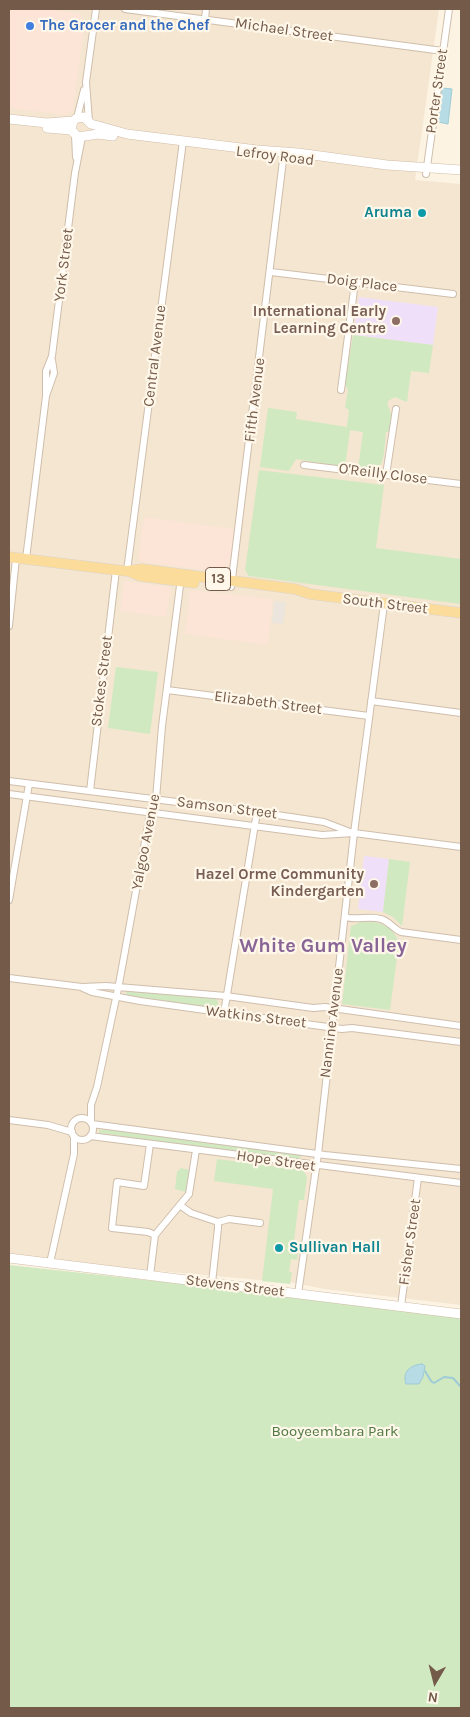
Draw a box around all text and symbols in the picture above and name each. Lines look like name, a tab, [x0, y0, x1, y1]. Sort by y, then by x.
street label: Michael Street	[234, 14, 334, 46]
place label: The Grocer and the Chef	[40, 17, 210, 35]
marker: The Grocer and the Chef	[24, 20, 36, 32]
street label: Porter Street	[422, 47, 452, 135]
street label: Lefroy Road	[235, 142, 315, 170]
place label: Aruma	[364, 204, 412, 222]
marker: Aruma	[416, 207, 428, 219]
street label: York Street	[51, 227, 77, 303]
street label: Doig Place	[326, 270, 398, 296]
place label: International Early Learning Centre	[253, 303, 386, 338]
street label: Central Avenue	[140, 304, 170, 408]
marker: International Early Learning Centre	[390, 315, 402, 327]
street label: Fifth Avenue	[241, 357, 269, 443]
street label: O'Reilly Close	[338, 460, 428, 488]
road number: 13	[206, 568, 230, 590]
street label: South Street	[341, 590, 429, 618]
street label: Stokes Street	[87, 634, 117, 728]
street label: Elizabeth Street	[213, 687, 323, 719]
street label: Yalgoo Avenue	[128, 792, 164, 892]
street label: Samson Street	[176, 793, 278, 823]
place label: Hazel Orme Community Kindergarten	[195, 866, 364, 901]
marker: Hazel Orme Community Kindergarten	[368, 878, 380, 890]
district label: White Gum Valley	[239, 934, 407, 958]
street label: Nannine Avenue	[316, 967, 348, 1079]
street label: Watkins Street	[205, 1002, 307, 1032]
street label: Hope Street	[235, 1147, 317, 1175]
street label: Fisher Street	[395, 1198, 425, 1286]
place label: Sullivan Hall	[289, 1239, 380, 1257]
marker: Sullivan Hall	[273, 1242, 285, 1254]
street label: Stevens Street	[185, 1271, 285, 1301]
park label: Booyeembara Park	[272, 1423, 398, 1441]
north arrow	[410, 1657, 460, 1707]
text: N	[427, 1688, 439, 1706]

